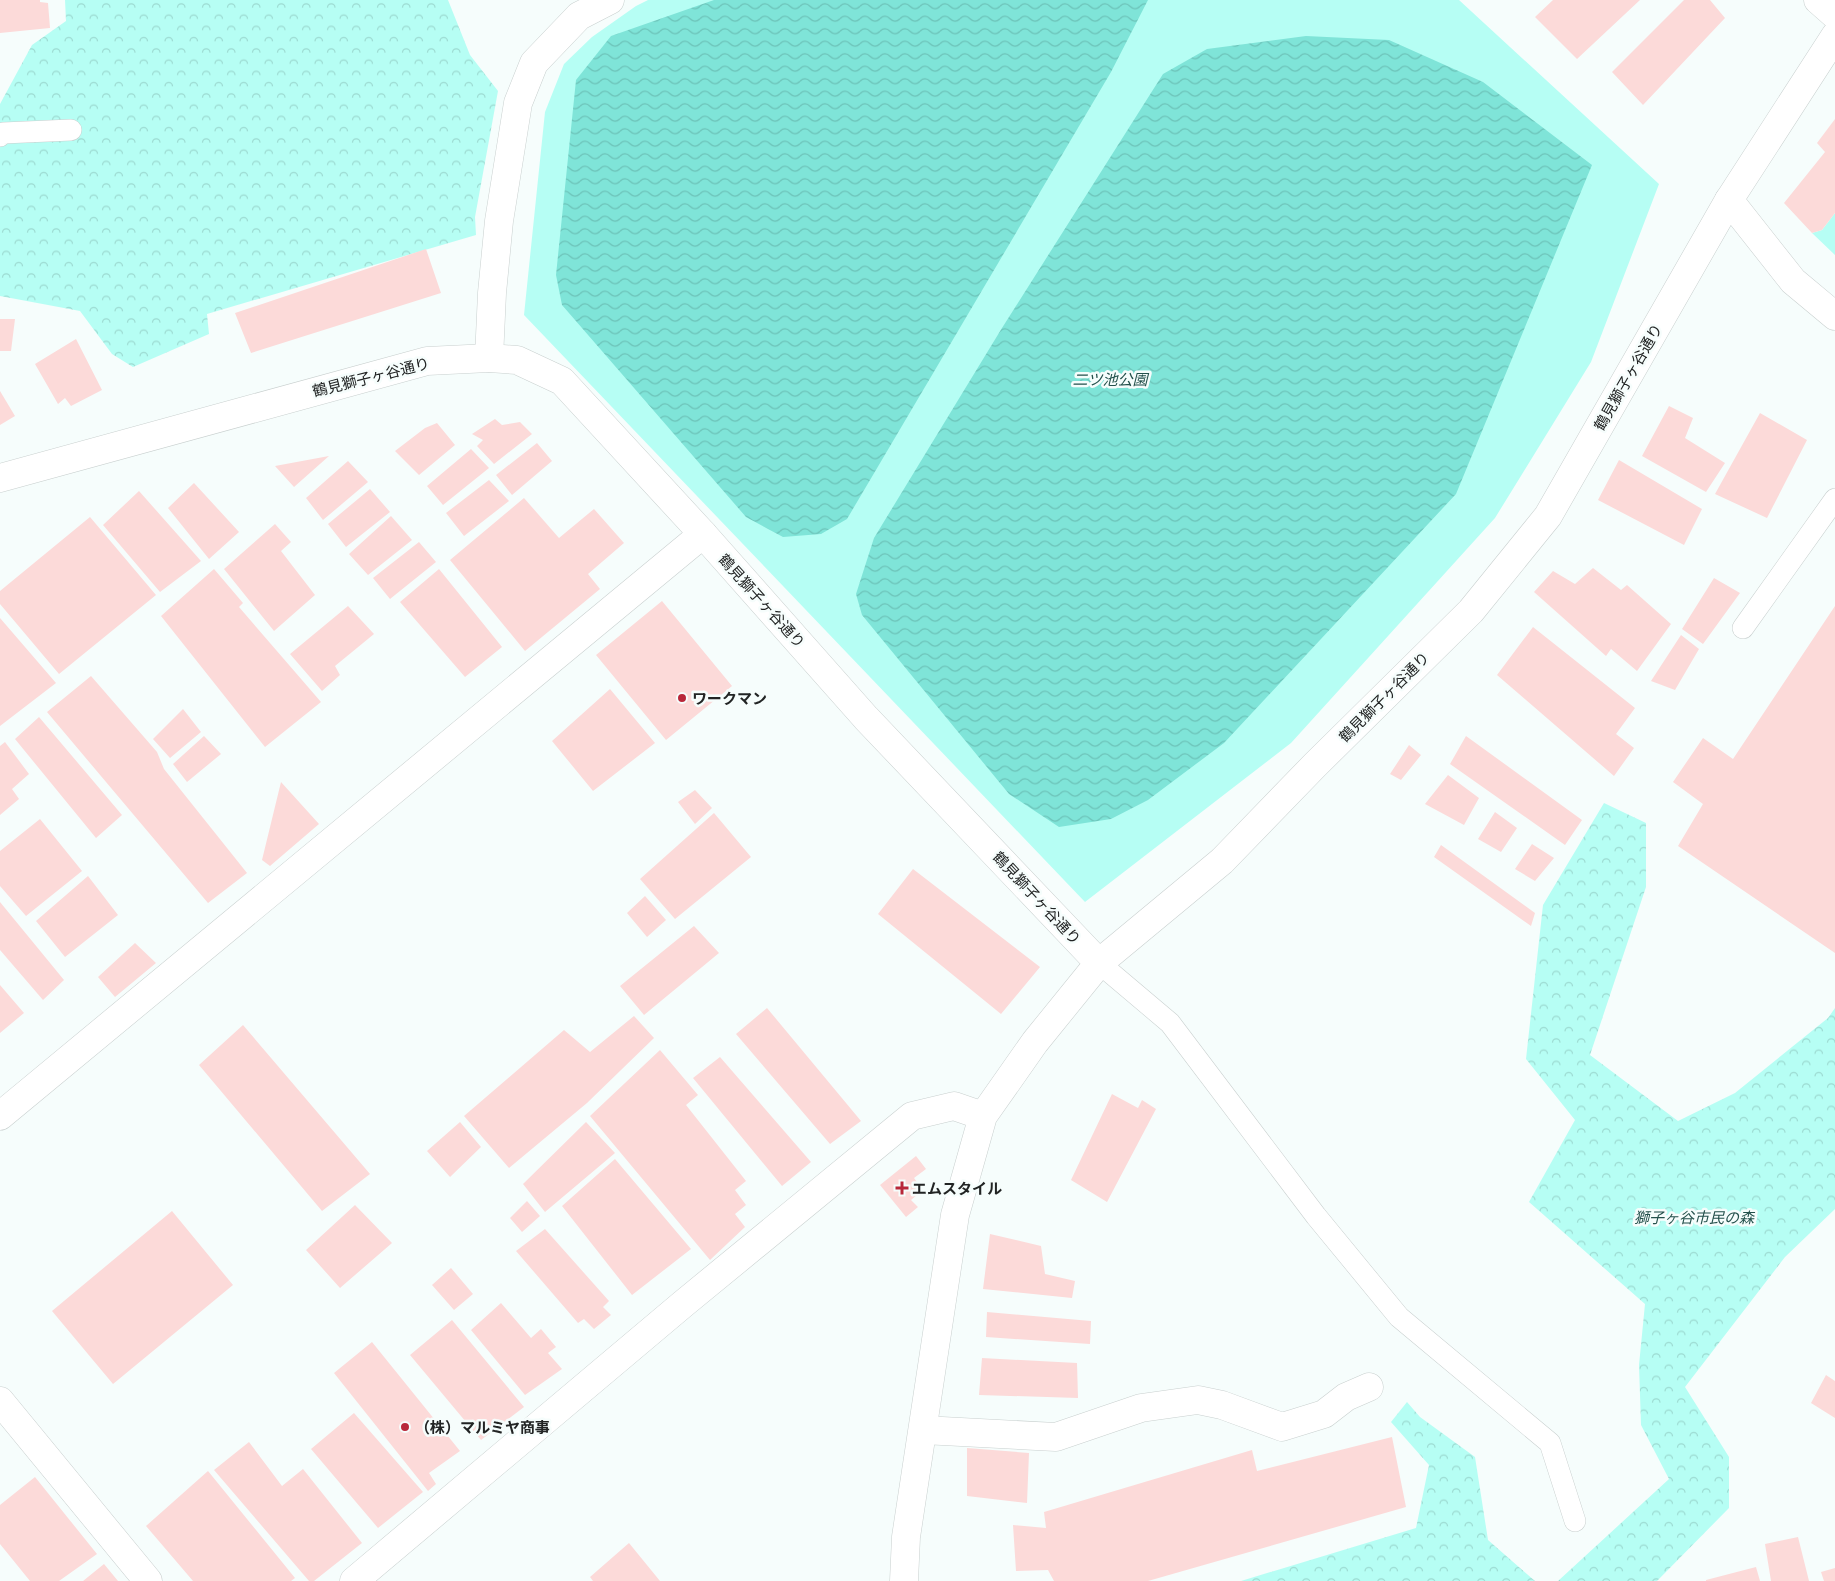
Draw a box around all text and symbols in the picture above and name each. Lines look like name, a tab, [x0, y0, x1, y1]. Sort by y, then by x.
street label: 鶴見獅子ヶ谷通り	[1590, 320, 1666, 434]
street label: 鶴見獅子ヶ谷通り	[310, 353, 432, 401]
park label: 二ツ池公園	[1072, 370, 1149, 389]
street label: 鶴見獅子ヶ谷通り	[715, 550, 809, 652]
street label: 鶴見獅子ヶ谷通り	[1335, 648, 1433, 746]
place label: ワークマン	[692, 689, 767, 708]
marker: ワークマン	[676, 692, 688, 704]
street label: 鶴見獅子ヶ谷通り	[989, 848, 1085, 948]
place label: エムスタイル	[912, 1179, 1002, 1198]
marker: エムスタイル	[896, 1182, 908, 1194]
park label: 獅子ヶ谷市民の森	[1634, 1208, 1756, 1227]
place label: （株）マルミヤ商事	[415, 1418, 550, 1437]
marker: （株）マルミヤ商事	[399, 1421, 411, 1433]

